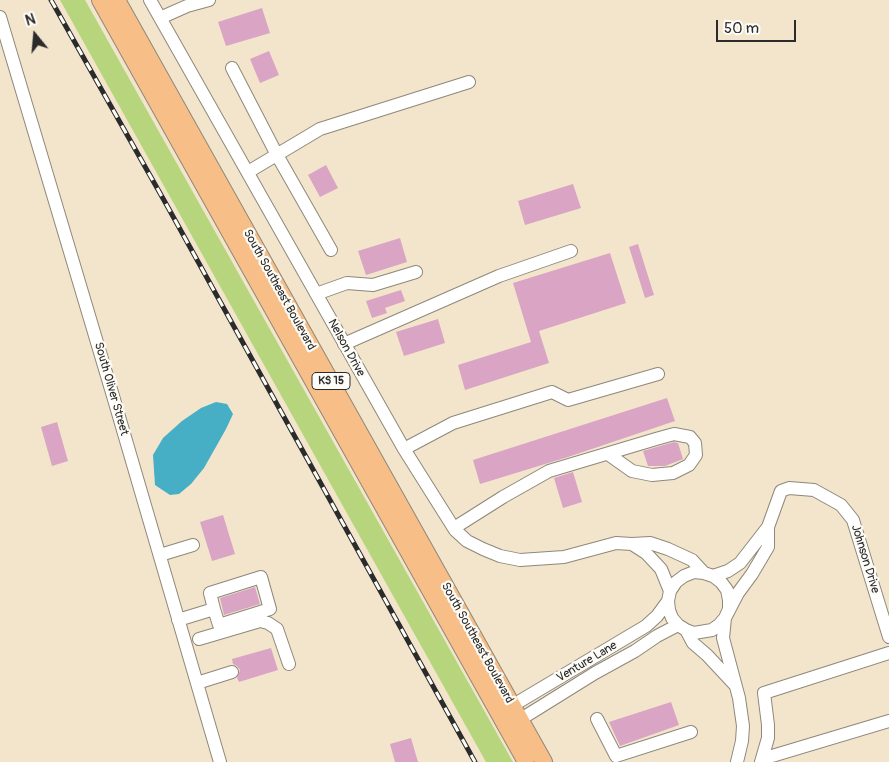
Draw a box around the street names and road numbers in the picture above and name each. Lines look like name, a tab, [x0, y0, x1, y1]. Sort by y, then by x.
street label: South Southeast Boulevard	[240, 227, 318, 353]
street label: Nelson Drive	[324, 317, 368, 379]
street label: South Oliver Street	[91, 341, 131, 437]
road number: KS 15	[312, 372, 350, 390]
street label: Johnson Drive	[848, 523, 882, 595]
street label: South Southeast Boulevard	[438, 580, 516, 706]
street label: Venture Lane	[554, 638, 620, 686]

